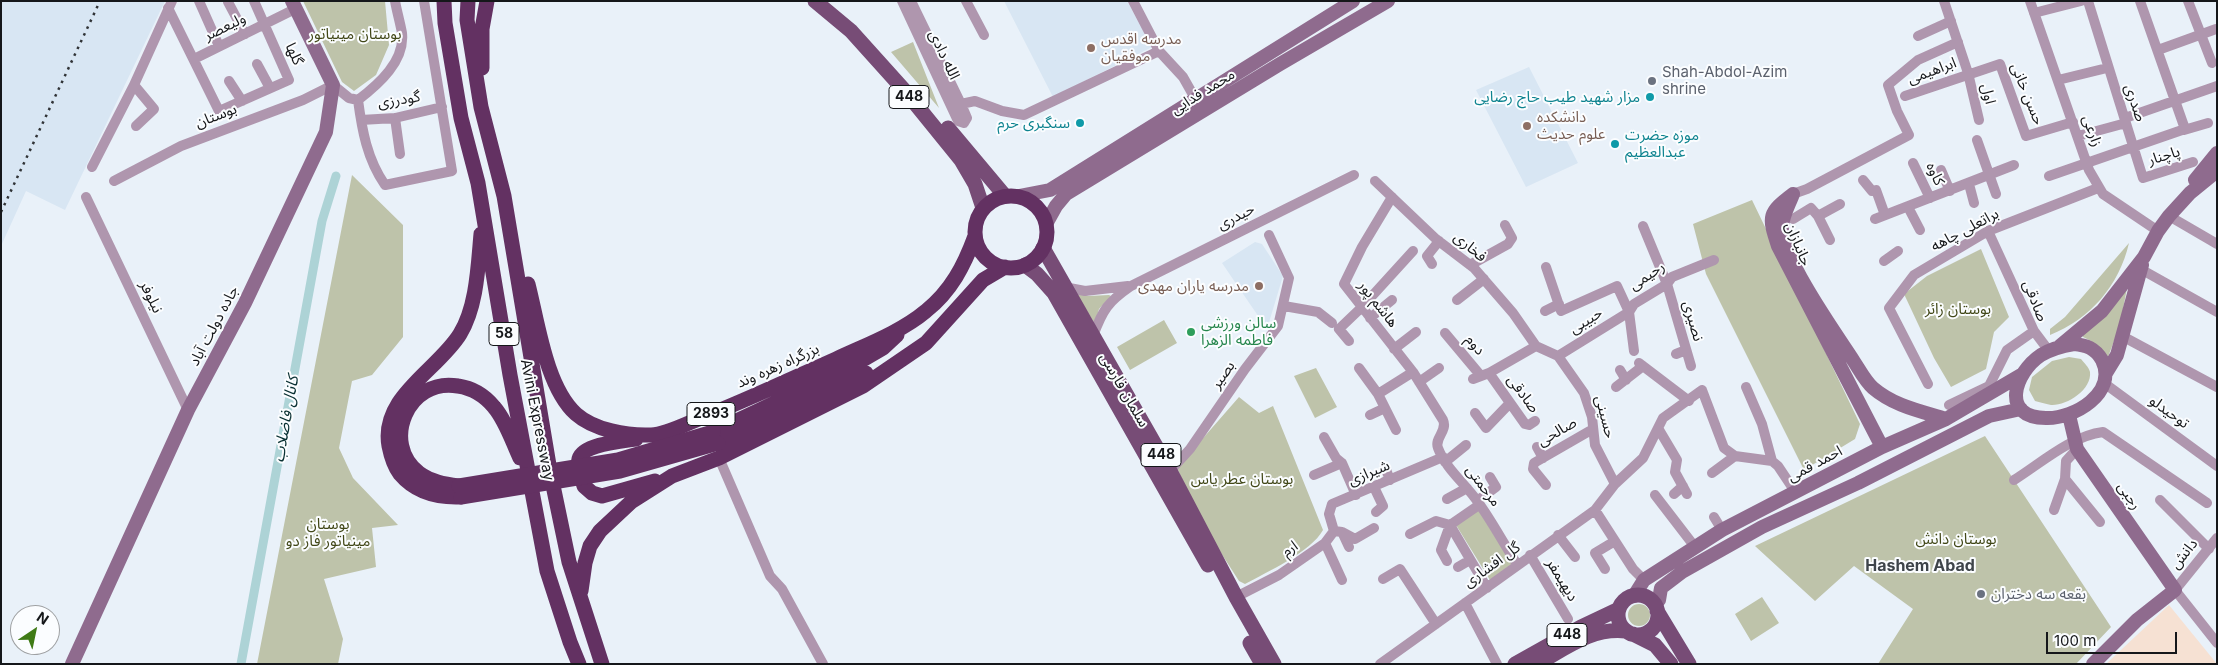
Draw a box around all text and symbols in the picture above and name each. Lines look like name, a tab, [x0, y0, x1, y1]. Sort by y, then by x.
street label: ولیعصر	[201, 9, 249, 45]
park label: بوستان مینیاتور	[309, 25, 401, 43]
street label: الله دادی	[925, 27, 963, 83]
place label: مدرسه اقدس موفقیان	[1101, 30, 1182, 65]
street label: گلها	[281, 40, 307, 68]
marker: مدرسه اقدس موفقیان	[1085, 42, 1097, 54]
street label: ابراهیمی	[1905, 54, 1959, 88]
street label: حسن خانی	[2006, 60, 2048, 128]
place label: Shah-Abdol-Azim shrine	[1662, 63, 1787, 98]
street label: محمد فدایی	[1168, 65, 1238, 119]
marker: Shah-Abdol-Azim shrine	[1646, 75, 1658, 87]
street label: اول	[1977, 82, 1999, 106]
street label: صدری	[2120, 82, 2150, 124]
road number: 448	[889, 85, 929, 108]
street label: گودرزی	[376, 88, 422, 112]
place label: مزار شهید طیب حاج رضایی	[1474, 88, 1640, 106]
marker: مزار شهید طیب حاج رضایی	[1644, 91, 1656, 103]
street label: بوستان	[193, 100, 239, 132]
place label: دانشکده علوم حدیث	[1537, 108, 1605, 143]
street label: زارعی	[2078, 113, 2106, 149]
place label: سنگبری حرم	[997, 114, 1070, 132]
marker: سنگبری حرم	[1074, 117, 1086, 129]
marker: دانشکده علوم حدیث	[1521, 120, 1533, 132]
place label: موزه حضرت عبدالعظیم	[1625, 126, 1699, 161]
marker: موزه حضرت عبدالعظیم	[1609, 138, 1621, 150]
street label: پاچنار	[2146, 143, 2182, 169]
street label: کاوه	[1922, 160, 1948, 188]
street label: حیدری	[1214, 200, 1258, 234]
street label: براتعلی چاهه	[1928, 205, 2002, 255]
street label: جانبازان	[1781, 219, 1815, 269]
street label: فخاری	[1450, 228, 1490, 266]
street label: رحیمی	[1626, 258, 1668, 294]
place label: مدرسه یاران مهدی	[1138, 277, 1249, 295]
street label: هاشم پور	[1354, 277, 1402, 331]
street label: نیلوفر	[135, 278, 167, 316]
street label: صادقی	[2019, 278, 2051, 324]
marker: مدرسه یاران مهدی	[1253, 280, 1265, 292]
street label: جاده دولت آباد	[185, 283, 243, 369]
street label: نصیری	[1679, 299, 1707, 343]
park label: بوستان زائر	[1925, 300, 1991, 318]
street label: حبیبی	[1566, 304, 1606, 338]
place label: سالن ورزشی فاطمه الزهرا	[1201, 314, 1276, 349]
road number: 58	[489, 322, 519, 346]
marker: سالن ورزشی فاطمه الزهرا	[1185, 326, 1197, 338]
street label: دوم	[1461, 331, 1489, 359]
street label: بزرگراه زهره وند	[734, 340, 822, 392]
street label: سلمان فارسی	[1096, 350, 1152, 430]
street label: Avini Expressway	[516, 358, 558, 482]
street label: بصیر	[1207, 358, 1239, 392]
street label: صادقی	[1503, 371, 1543, 417]
water label: کانال فاضلاب	[269, 374, 303, 464]
street label: توحیدلو	[2146, 392, 2192, 432]
street label: حسینی	[1591, 394, 1619, 440]
road number: 2893	[687, 402, 735, 426]
street label: صالحی	[1534, 414, 1580, 450]
street label: احمد قمی	[1784, 442, 1846, 486]
road number: 448	[1141, 444, 1181, 466]
street label: شیرازی	[1346, 456, 1392, 490]
street label: مرحمتی	[1462, 462, 1504, 510]
park label: بوستان عطر یاس	[1191, 470, 1293, 488]
street label: رجبی	[2113, 479, 2145, 513]
park label: بوستان مینیاتور فاز دو	[286, 515, 370, 550]
park label: بوستان دانش	[1915, 530, 1997, 548]
street label: دانش	[2166, 535, 2202, 573]
street label: ارم	[1278, 537, 1302, 561]
street label: گل افشاری	[1460, 538, 1524, 592]
street label: دیهیمفر	[1542, 555, 1582, 605]
district label: Hashem Abad	[1865, 556, 1975, 576]
place label: بقعه سه دختران	[1991, 585, 2086, 603]
marker: بقعه سه دختران	[1975, 588, 1987, 600]
north arrow	[10, 605, 60, 655]
text: N	[34, 608, 52, 628]
scale bar	[2048, 622, 2179, 654]
road number: 448	[1547, 624, 1587, 646]
text: 100 m	[2054, 631, 2096, 650]

